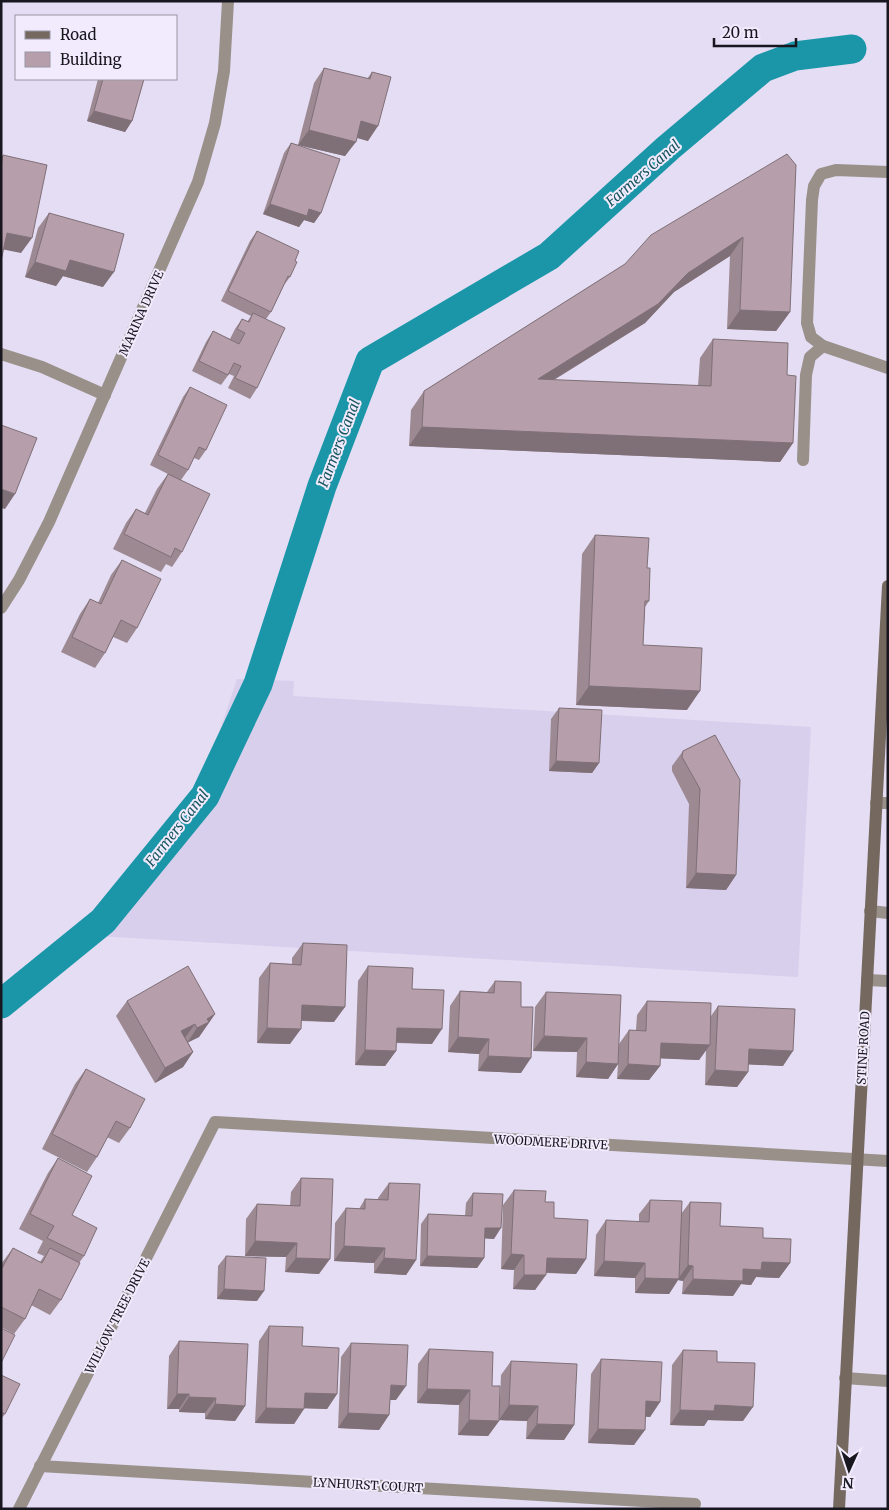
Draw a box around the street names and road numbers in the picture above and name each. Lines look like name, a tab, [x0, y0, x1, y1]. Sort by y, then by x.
street label: MARINA DRIVE	[116, 268, 167, 358]
street label: STINE ROAD	[854, 1011, 872, 1085]
street label: WOODMERE DRIVE	[493, 1131, 609, 1152]
street label: WILLOW TREE DRIVE	[81, 1256, 153, 1377]
street label: LYNHURST COURT	[312, 1475, 424, 1495]

